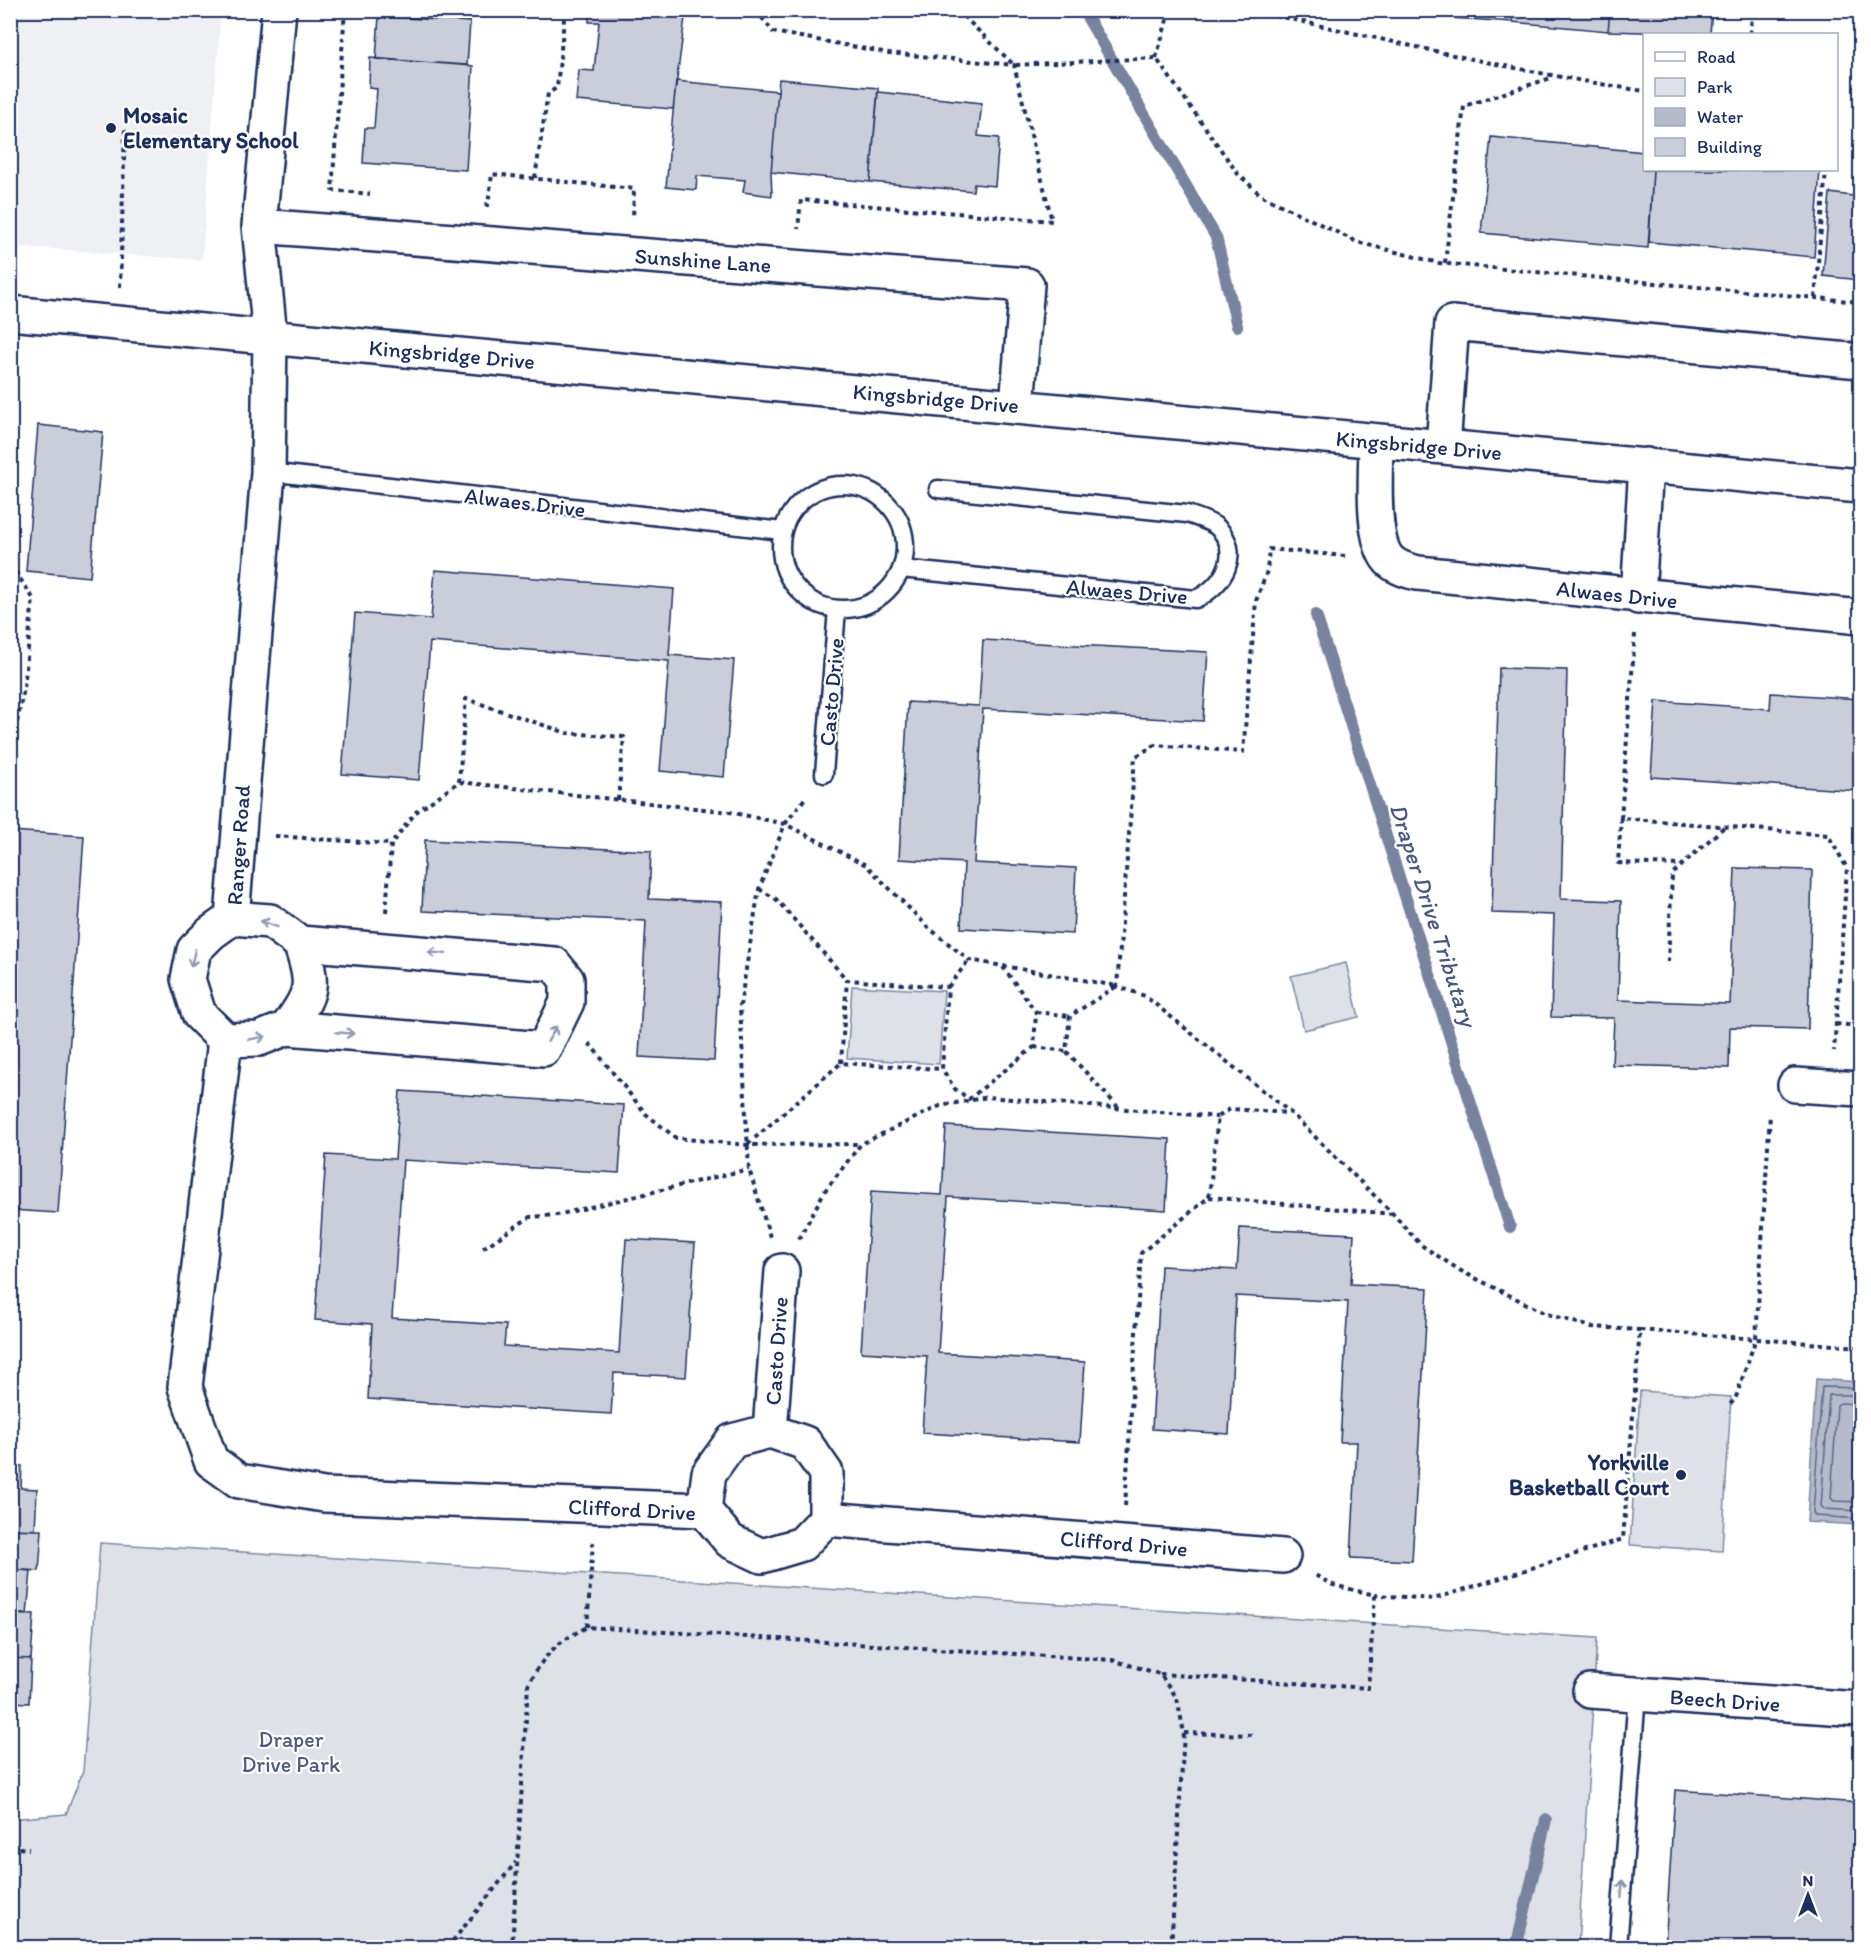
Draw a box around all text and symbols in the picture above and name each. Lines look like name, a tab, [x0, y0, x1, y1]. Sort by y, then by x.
legend	[1643, 33, 1838, 171]
text: Road	[1697, 46, 1736, 68]
text: Park	[1697, 76, 1732, 98]
place label: Mosaic Elementary School	[123, 102, 299, 154]
text: Water	[1697, 106, 1743, 128]
marker: Mosaic Elementary School	[104, 121, 118, 135]
text: Building	[1697, 136, 1763, 158]
street label: Sunshine Lane	[634, 242, 772, 279]
street label: Kingsbridge Drive	[368, 334, 536, 375]
street label: Kingsbridge Drive	[852, 378, 1020, 419]
street label: Kingsbridge Drive	[1335, 425, 1503, 466]
street label: Alwaes Drive	[463, 482, 587, 523]
street label: Alwaes Drive	[1065, 573, 1189, 610]
street label: Alwaes Drive	[1555, 575, 1679, 614]
street label: Casto Drive	[813, 637, 850, 747]
street label: Ranger Road	[221, 784, 256, 906]
water label: Draper Drive Tributary	[1384, 800, 1484, 1033]
one-way arrow	[260, 917, 278, 928]
one-way arrow	[428, 947, 448, 958]
one-way arrow	[186, 948, 198, 967]
one-way arrow	[547, 1026, 559, 1043]
one-way arrow	[335, 1027, 355, 1038]
one-way arrow	[247, 1032, 266, 1043]
street label: Casto Drive	[759, 1296, 794, 1406]
place label: Yorkville Basketball Court	[1509, 1449, 1670, 1501]
marker: Yorkville Basketball Court	[1674, 1468, 1688, 1482]
street label: Clifford Drive	[567, 1493, 697, 1526]
street label: Clifford Drive	[1059, 1524, 1189, 1563]
street label: Beech Drive	[1669, 1683, 1781, 1718]
park label: Draper Drive Park	[242, 1726, 341, 1778]
north arrow	[1778, 1865, 1838, 1925]
text: N	[1803, 1871, 1813, 1890]
one-way arrow	[1617, 1880, 1628, 1900]

